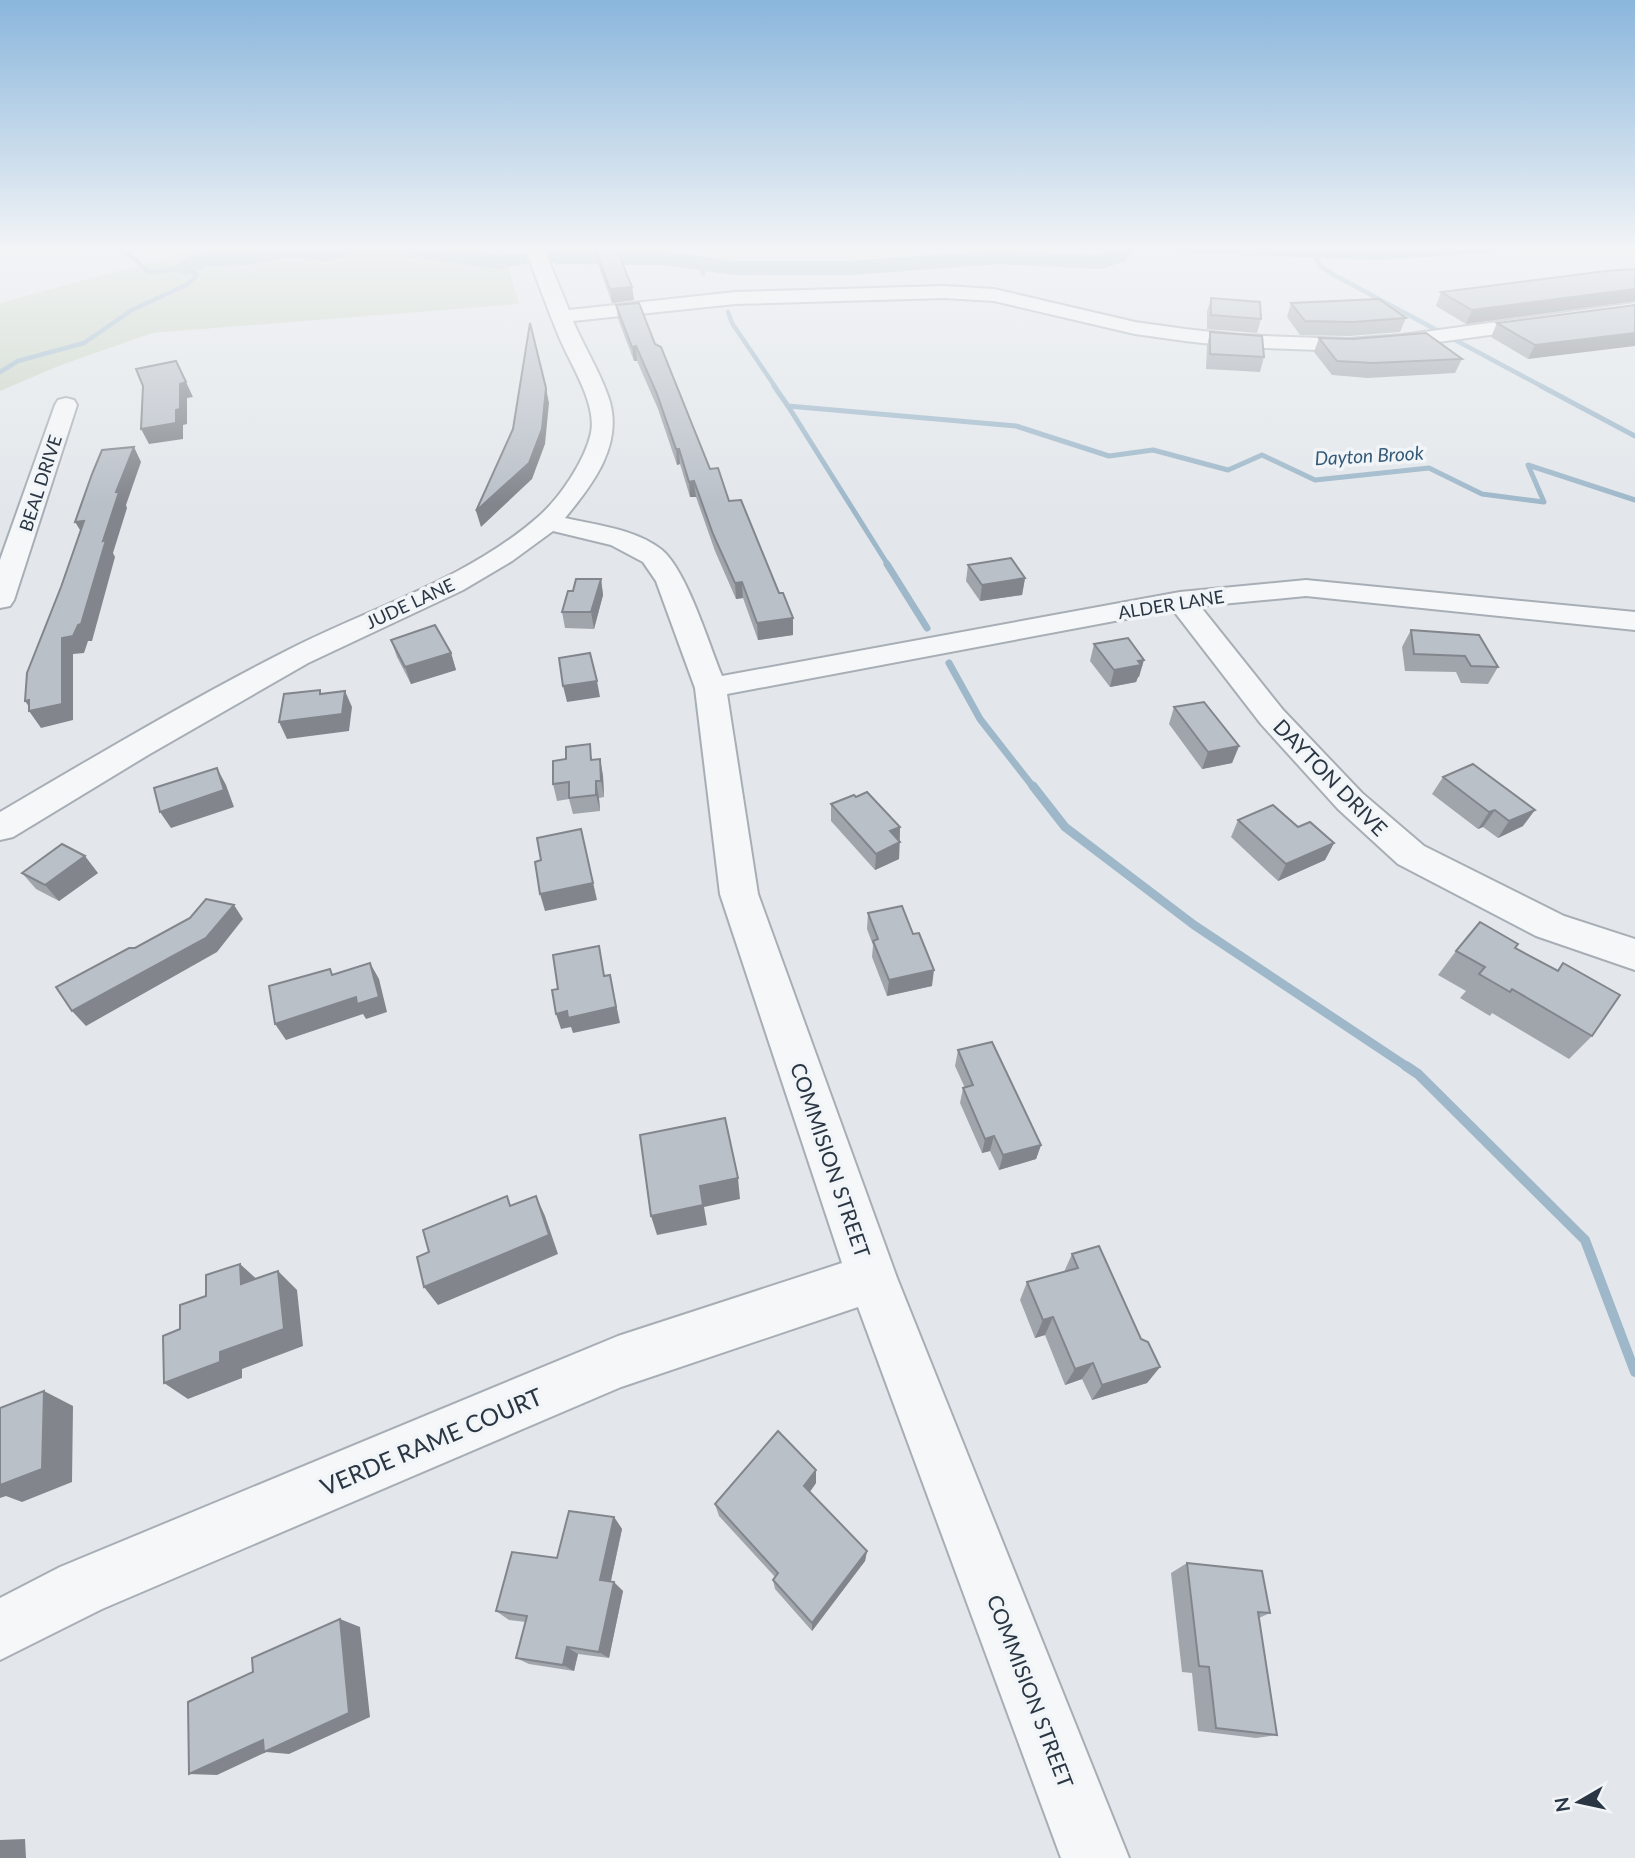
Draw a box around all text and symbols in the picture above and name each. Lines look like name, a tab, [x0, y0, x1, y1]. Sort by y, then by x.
street label: BEAL DRIVE	[14, 432, 66, 534]
water label: Dayton Brook	[1314, 441, 1425, 469]
street label: JUDE LANE	[362, 573, 458, 633]
street label: ALDER LANE	[1116, 585, 1226, 623]
street label: DAYTON DRIVE	[1269, 713, 1393, 841]
street label: COMMISION STREET	[786, 1059, 876, 1261]
street label: VERDE RAME COURT	[316, 1381, 546, 1501]
street label: COMMISION STREET	[983, 1591, 1080, 1792]
north arrow	[1544, 1767, 1614, 1837]
text: N	[1549, 1796, 1574, 1814]

